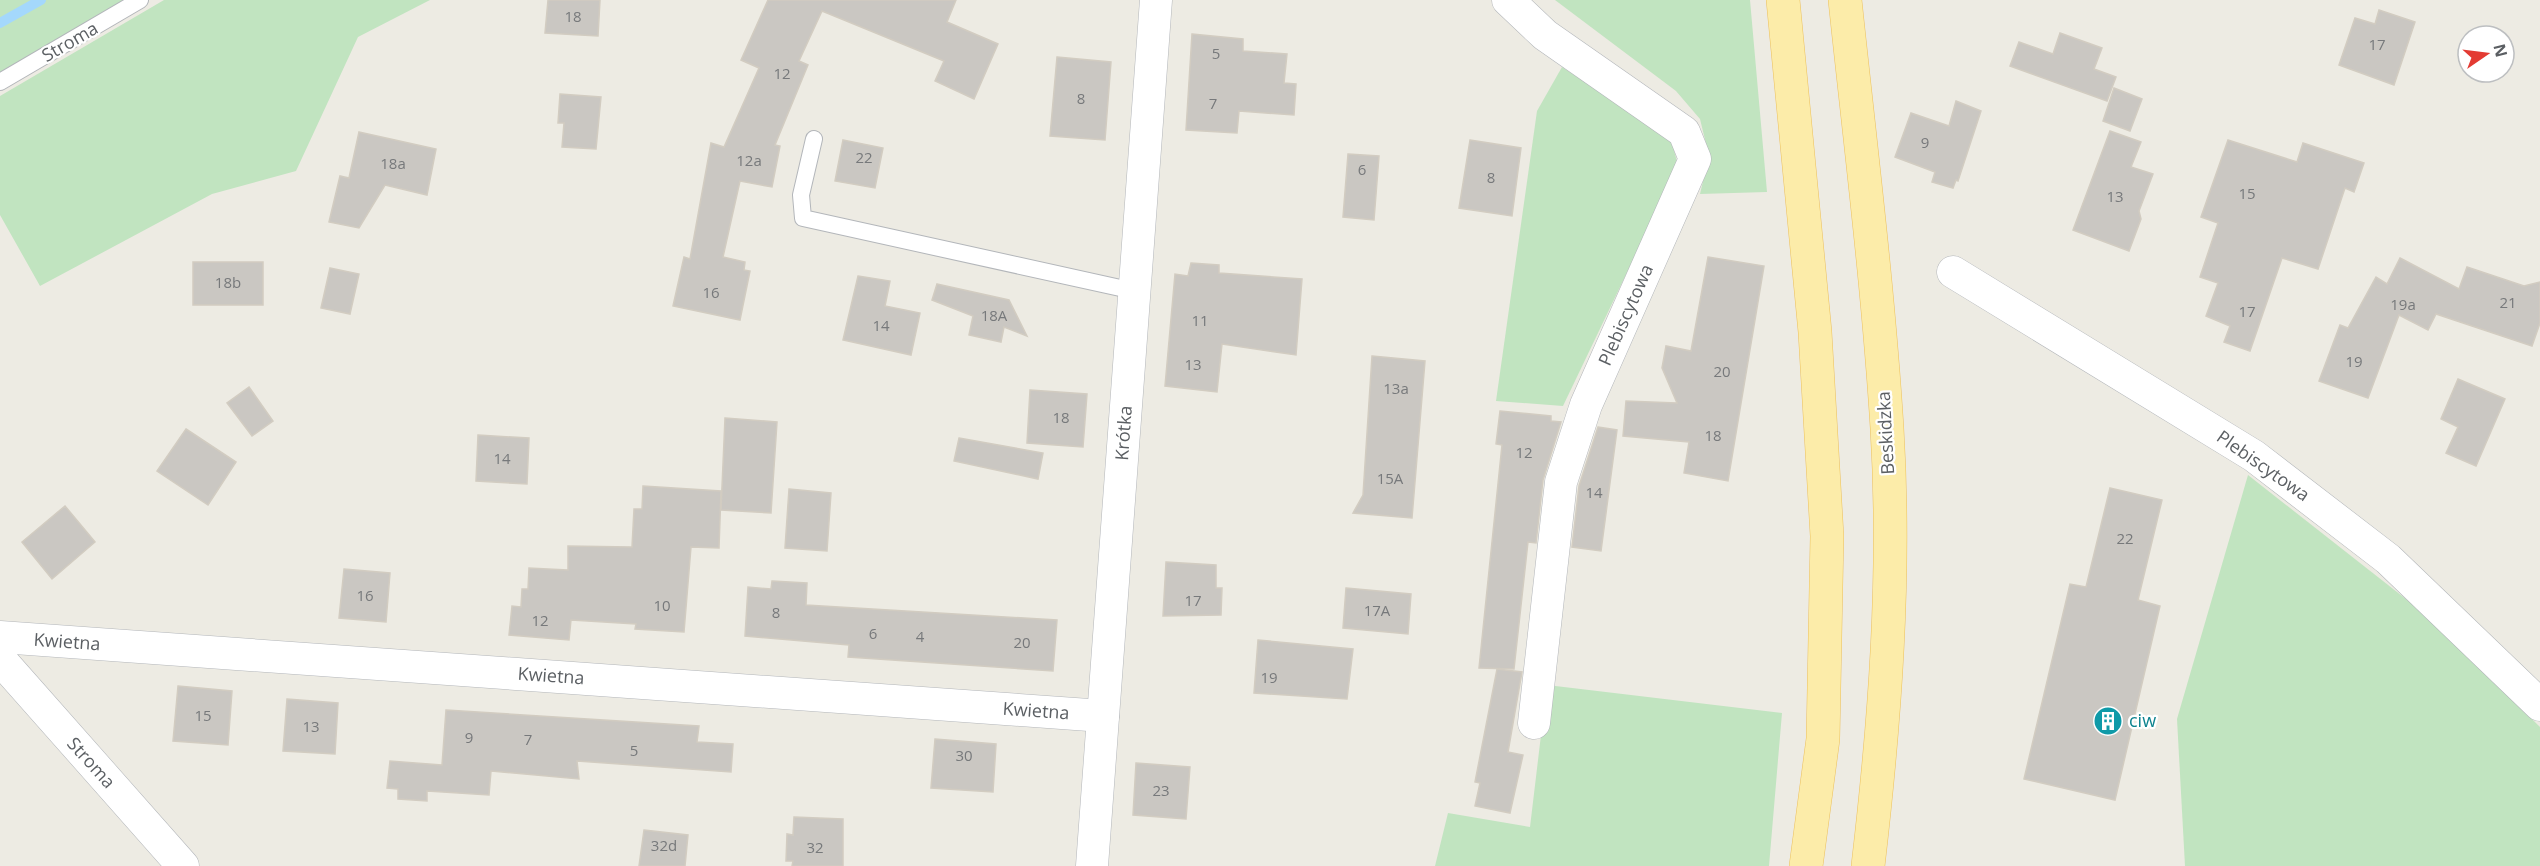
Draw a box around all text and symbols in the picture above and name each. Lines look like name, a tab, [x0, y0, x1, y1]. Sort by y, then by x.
house number: 18	[564, 6, 582, 26]
street label: Stroma	[37, 15, 102, 67]
north arrow	[2456, 24, 2516, 84]
house number: 17	[2368, 34, 2386, 54]
text: N	[2488, 41, 2513, 59]
house number: 5	[1212, 43, 1220, 63]
house number: 12	[773, 63, 791, 83]
house number: 8	[1077, 88, 1085, 108]
house number: 7	[1209, 93, 1217, 113]
house number: 9	[1921, 132, 1929, 152]
house number: 22	[855, 147, 873, 167]
house number: 12a	[736, 150, 762, 170]
house number: 18a	[380, 153, 406, 173]
house number: 6	[1358, 159, 1366, 179]
house number: 8	[1487, 167, 1495, 187]
house number: 15	[2238, 183, 2256, 203]
house number: 13	[2106, 186, 2124, 206]
street label: Plebiscytowa	[1592, 260, 1658, 369]
house number: 18b	[215, 272, 241, 292]
house number: 16	[702, 282, 720, 302]
house number: 21	[2499, 292, 2517, 312]
house number: 19a	[2390, 294, 2416, 314]
house number: 17	[2238, 301, 2256, 321]
house number: 18A	[981, 305, 1008, 325]
house number: 11	[1191, 310, 1209, 330]
house number: 14	[872, 315, 890, 335]
house number: 19	[2345, 351, 2363, 371]
house number: 13	[1184, 354, 1202, 374]
house number: 20	[1713, 361, 1731, 381]
house number: 13a	[1383, 378, 1409, 398]
street label: Beskidzka	[1871, 391, 1899, 475]
street label: Krótka	[1109, 405, 1137, 461]
house number: 18	[1052, 407, 1070, 427]
street label: Plebiscytowa	[2212, 424, 2315, 506]
house number: 18	[1704, 425, 1722, 445]
house number: 12	[1515, 442, 1533, 462]
house number: 14	[493, 448, 511, 468]
house number: 15A	[1377, 468, 1404, 488]
house number: 14	[1585, 482, 1603, 502]
house number: 22	[2116, 528, 2134, 548]
house number: 16	[356, 585, 374, 605]
house number: 17	[1184, 590, 1202, 610]
house number: 10	[653, 595, 671, 615]
house number: 17A	[1364, 600, 1391, 620]
house number: 8	[772, 602, 780, 622]
house number: 12	[531, 610, 549, 630]
house number: 6	[869, 623, 877, 643]
house number: 4	[916, 626, 925, 646]
street label: Kwietna	[33, 627, 101, 655]
house number: 20	[1013, 632, 1031, 652]
street label: Kwietna	[517, 661, 585, 689]
house number: 19	[1260, 667, 1278, 687]
street label: Kwietna	[1002, 696, 1070, 724]
house number: 15	[194, 705, 212, 725]
building icon: ciw	[2092, 705, 2124, 737]
place label: ciw	[2129, 708, 2156, 732]
house number: 13	[302, 716, 320, 736]
house number: 9	[465, 727, 473, 747]
house number: 7	[524, 729, 532, 749]
street label: Stroma	[62, 732, 121, 793]
house number: 5	[630, 740, 638, 760]
house number: 30	[955, 745, 973, 765]
house number: 23	[1152, 780, 1170, 800]
house number: 32d	[651, 835, 677, 855]
house number: 32	[806, 837, 824, 857]

